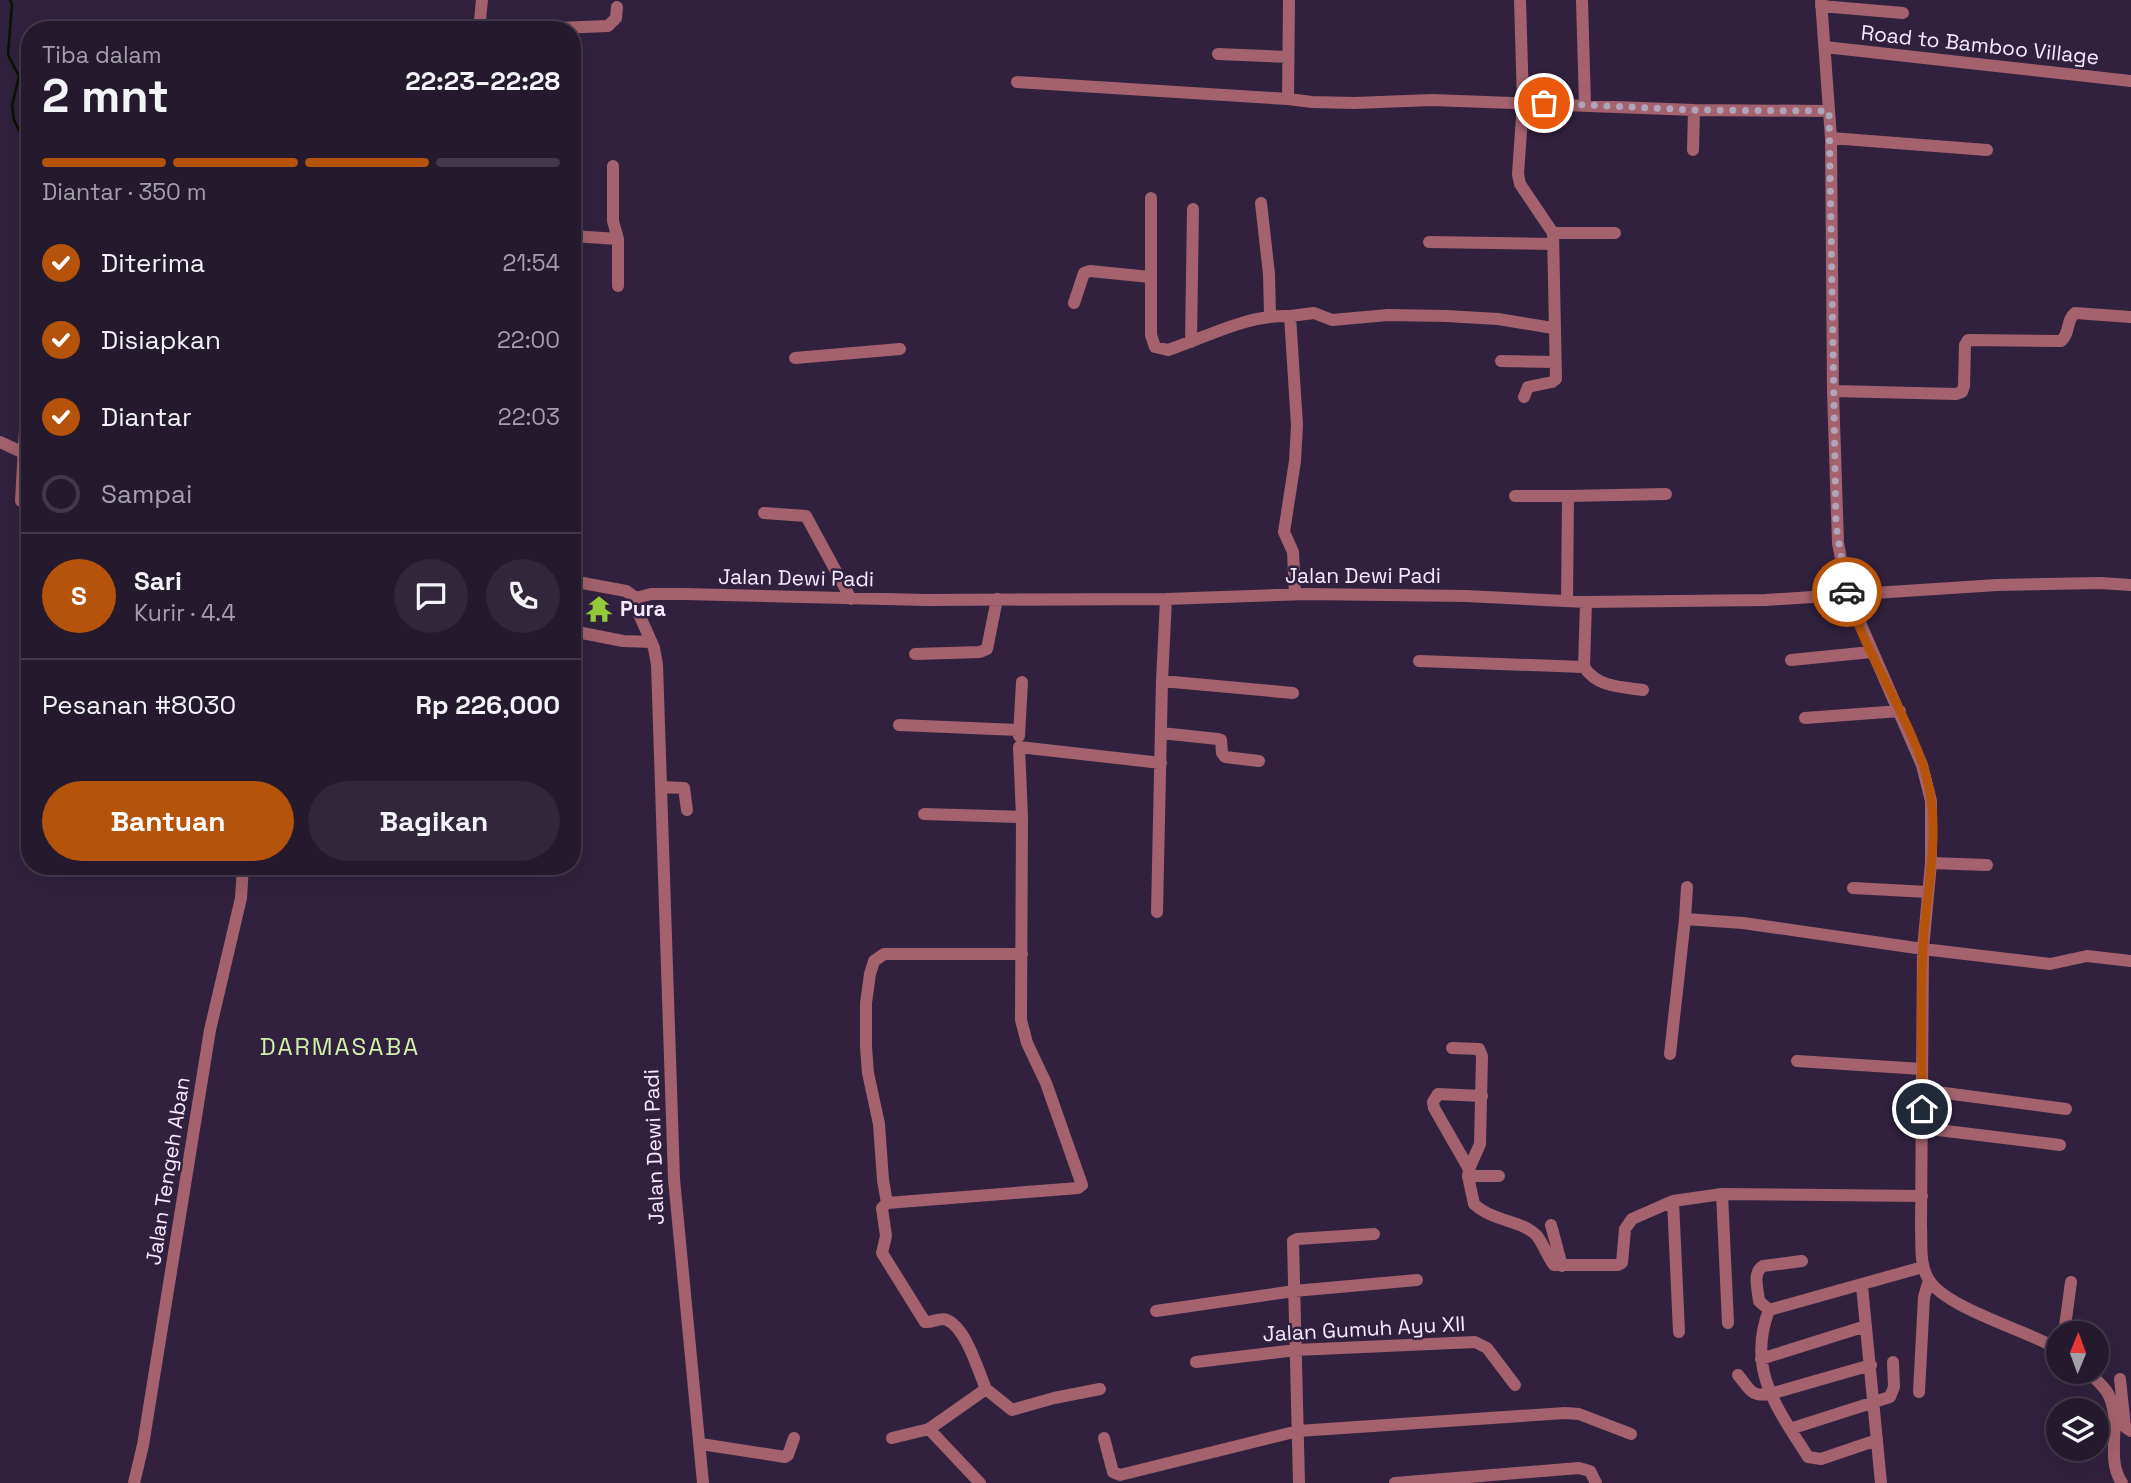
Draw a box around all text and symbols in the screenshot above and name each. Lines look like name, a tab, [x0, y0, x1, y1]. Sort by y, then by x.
street label: Road to Bamboo Village	[1860, 19, 2100, 70]
text: Tiba dalam	[42, 40, 162, 70]
text: 22:23–22:28	[405, 64, 560, 98]
text: 2 mnt	[42, 67, 169, 125]
pin	[1514, 73, 1574, 133]
icon: bag	[1525, 84, 1563, 122]
text: Diantar · 350 m	[42, 177, 207, 207]
icon: check	[42, 244, 80, 282]
text: Diterima	[101, 246, 205, 280]
text: 21:54	[503, 248, 560, 278]
icon: check	[42, 321, 80, 359]
text: Disiapkan	[101, 323, 221, 357]
text: 22:00	[497, 325, 560, 355]
icon: check	[42, 398, 80, 436]
text: Diantar	[101, 400, 192, 434]
text: 22:03	[498, 402, 560, 432]
text: Sampai	[101, 477, 192, 511]
courier	[1812, 557, 1882, 627]
button: chat	[394, 559, 468, 633]
button: phone	[486, 559, 560, 633]
street label: Jalan Dewi Padi	[1285, 562, 1441, 589]
street label: Jalan Dewi Padi	[718, 563, 874, 592]
text: Sari	[134, 564, 182, 598]
icon: car	[1828, 573, 1866, 611]
text: S	[71, 579, 87, 613]
temple icon: Pura	[584, 594, 614, 624]
place label: Pura	[620, 595, 666, 622]
text: Kurir · 4.4	[134, 598, 236, 628]
text: Pesanan #8030	[42, 688, 236, 722]
text: Rp 226,000	[416, 688, 560, 722]
button: Bantuan	[42, 781, 294, 861]
button: Bagikan	[308, 781, 560, 861]
district label: DARMASABA	[260, 1031, 420, 1062]
street label: Jalan Dewi Padi	[637, 1069, 670, 1225]
street label: Jalan Tengeh Aban	[139, 1075, 196, 1267]
pin	[1892, 1079, 1952, 1139]
icon: home	[1903, 1090, 1941, 1128]
street label: Jalan Gumuh Ayu XII	[1262, 1310, 1466, 1347]
north arrow	[2046, 1321, 2109, 1384]
map controls	[2046, 1321, 2109, 1461]
button: layers	[2046, 1398, 2109, 1461]

